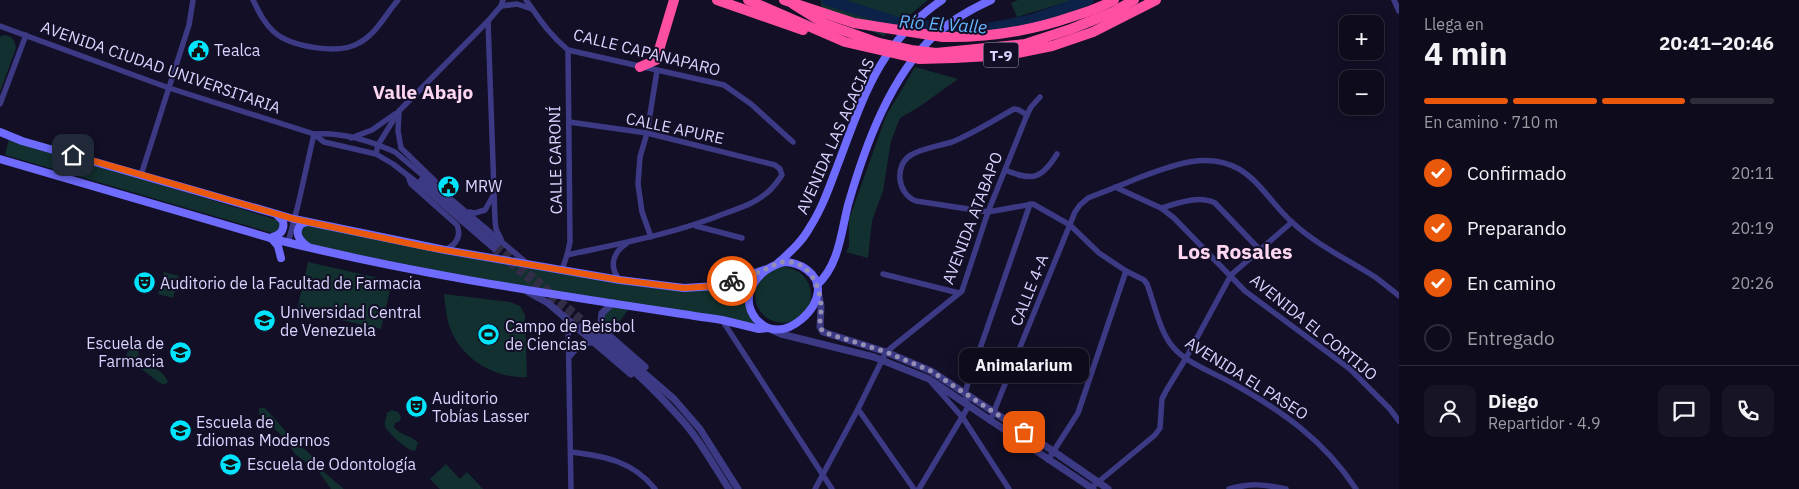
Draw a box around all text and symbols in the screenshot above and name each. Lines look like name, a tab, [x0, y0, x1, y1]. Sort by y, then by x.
water label: Río El Valle	[898, 9, 988, 39]
text: Llega en	[1424, 14, 1484, 34]
map controls	[1339, 15, 1384, 115]
button: +	[1339, 15, 1384, 60]
street label: AVENIDA CIUDAD UNIVERSITARIA	[39, 16, 283, 118]
street label: CALLE CAPANAPARO	[571, 24, 723, 80]
text: 20:41–20:46	[1659, 31, 1774, 55]
text: 4 min	[1424, 32, 1508, 74]
public building icon: Tealca	[186, 38, 210, 62]
place label: Tealca	[214, 40, 261, 60]
road number: T-9	[984, 42, 1018, 68]
street label: AVENIDA LAS ACACIAS	[792, 55, 878, 217]
button: −	[1339, 70, 1384, 115]
district label: Valle Abajo	[373, 80, 474, 104]
street label: CALLE CARONÍ	[543, 106, 566, 215]
street label: CALLE APURE	[624, 108, 726, 148]
text: En camino · 710 m	[1424, 112, 1558, 132]
pin	[52, 134, 94, 176]
icon: home	[59, 141, 87, 169]
street label: AVENIDA ATABAPO	[938, 149, 1006, 287]
icon: check	[1424, 159, 1452, 187]
text: Confirmado	[1467, 161, 1566, 185]
text: 20:11	[1731, 163, 1774, 183]
public building icon: MRW	[437, 174, 461, 198]
place label: MRW	[465, 176, 502, 196]
icon: check	[1424, 214, 1452, 242]
text: Preparando	[1467, 216, 1566, 240]
text: 20:19	[1731, 218, 1774, 238]
district label: Los Rosales	[1177, 237, 1293, 265]
street label: CALLE 4-A	[1006, 251, 1052, 329]
courier	[707, 256, 757, 306]
icon: bike	[718, 267, 746, 295]
icon: check	[1424, 269, 1452, 297]
street label: AVENIDA EL CORTIJO	[1246, 270, 1382, 384]
theatre icon: Auditorio de la Facultad de Farmacia	[132, 271, 156, 295]
text: En camino	[1467, 271, 1556, 295]
place label: Auditorio de la Facultad de Farmacia	[160, 273, 422, 293]
text: 20:26	[1731, 273, 1774, 293]
place label: Universidad Central de Venezuela	[280, 302, 421, 340]
school or university icon: Universidad Central de Venezuela	[252, 309, 276, 333]
place label: Campo de Beisbol de Ciencias	[505, 316, 635, 354]
sports icon: Campo de Beisbol de Ciencias	[477, 323, 501, 347]
text: Entregado	[1467, 326, 1555, 350]
street label: AVENIDA EL PASEO	[1182, 332, 1312, 424]
place label: Escuela de Farmacia	[86, 333, 164, 371]
school or university icon: Escuela de Farmacia	[168, 340, 192, 364]
callout: Animalarium	[959, 347, 1089, 382]
text: Animalarium	[975, 355, 1073, 375]
button: person	[1424, 385, 1476, 437]
button: chat	[1658, 385, 1710, 437]
button: phone	[1722, 385, 1774, 437]
place label: Auditorio Tobías Lasser	[432, 388, 529, 426]
text: Diego	[1488, 389, 1538, 413]
theatre icon: Auditorio Tobías Lasser	[404, 395, 428, 419]
pin	[1003, 411, 1045, 453]
place label: Escuela de Idiomas Modernos	[196, 412, 330, 450]
text: Repartidor · 4.9	[1488, 413, 1601, 433]
icon: bag	[1010, 418, 1038, 446]
school or university icon: Escuela de Idiomas Modernos	[168, 419, 192, 443]
school or university icon: Escuela de Odontología	[219, 452, 243, 476]
place label: Escuela de Odontología	[247, 454, 416, 474]

